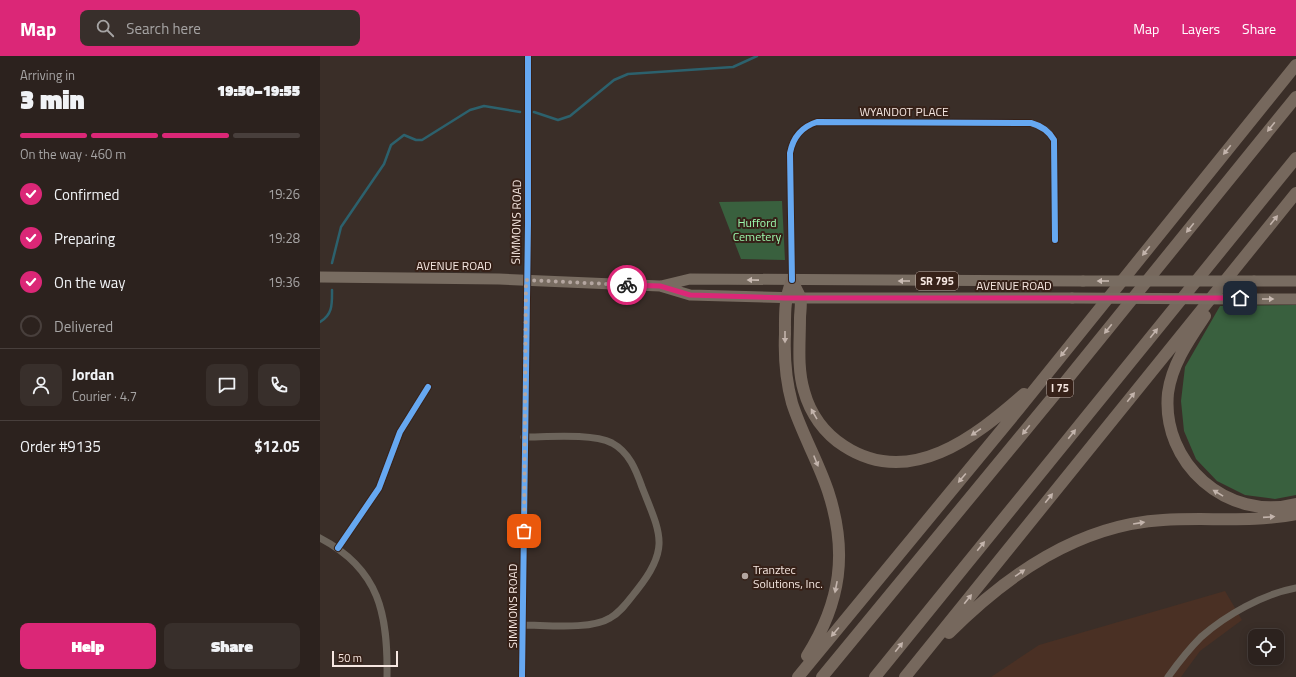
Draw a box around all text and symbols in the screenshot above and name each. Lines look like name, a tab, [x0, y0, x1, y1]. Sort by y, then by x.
search box	[80, 10, 360, 46]
text: Map	[20, 14, 56, 43]
icon: search	[94, 17, 116, 39]
text: Search here	[126, 17, 201, 40]
text: Map	[1133, 18, 1159, 39]
text: Layers	[1181, 18, 1220, 39]
text: Share	[1242, 18, 1276, 39]
text: Arriving in	[20, 65, 75, 85]
text: 19:50–19:55	[217, 79, 300, 102]
text: 3 min	[20, 80, 85, 119]
street label: WYANDOT PLACE	[859, 102, 949, 121]
one-way arrow	[1267, 122, 1276, 133]
text: On the way · 460 m	[20, 144, 126, 164]
one-way arrow	[1223, 144, 1232, 155]
street label: SIMMONS ROAD	[506, 179, 526, 265]
icon: check	[20, 183, 42, 205]
text: Confirmed	[54, 183, 119, 206]
text: 19:26	[268, 184, 300, 204]
park label: Hufford Cemetery	[733, 213, 782, 246]
one-way arrow	[1270, 215, 1278, 226]
one-way arrow	[1185, 223, 1194, 234]
icon: check	[20, 227, 42, 249]
text: Preparing	[54, 227, 115, 250]
text: 19:28	[268, 228, 300, 248]
one-way arrow	[1141, 245, 1150, 256]
street label: AVENUE ROAD	[416, 256, 492, 275]
courier	[607, 265, 647, 305]
icon: check	[20, 271, 42, 293]
text: On the way	[54, 271, 126, 294]
text: 19:36	[268, 272, 300, 292]
road number: SR 795	[916, 272, 958, 290]
icon: bike	[616, 274, 638, 296]
street label: AVENUE ROAD	[976, 276, 1052, 295]
one-way arrow	[746, 277, 759, 283]
one-way arrow	[897, 278, 910, 284]
one-way arrow	[1096, 278, 1109, 284]
pin	[1223, 281, 1257, 315]
icon: home	[1229, 287, 1251, 309]
one-way arrow	[1262, 296, 1275, 302]
text: Delivered	[54, 315, 113, 338]
one-way arrow	[1104, 324, 1112, 335]
one-way arrow	[1149, 327, 1158, 338]
one-way arrow	[782, 331, 788, 344]
one-way arrow	[1059, 346, 1068, 357]
text: Jordan	[72, 363, 114, 386]
button: person	[20, 364, 62, 406]
button: chat	[206, 364, 248, 406]
button: phone	[258, 364, 300, 406]
road number: I 75	[1047, 379, 1073, 397]
text: Courier · 4.7	[72, 386, 137, 406]
one-way arrow	[1126, 391, 1135, 402]
one-way arrow	[810, 408, 817, 420]
one-way arrow	[1021, 425, 1030, 436]
one-way arrow	[1067, 428, 1076, 439]
one-way arrow	[970, 429, 981, 436]
text: Order #9135	[20, 435, 101, 458]
text: $12.05	[254, 435, 300, 458]
one-way arrow	[813, 456, 819, 467]
one-way arrow	[958, 473, 967, 483]
one-way arrow	[1212, 489, 1224, 496]
one-way arrow	[1045, 493, 1054, 504]
pin	[507, 514, 541, 548]
one-way arrow	[1263, 514, 1275, 521]
icon: bag	[513, 520, 535, 542]
one-way arrow	[1133, 520, 1145, 526]
one-way arrow	[977, 540, 986, 551]
place label: Tranztec Solutions, Inc.	[753, 560, 823, 593]
street label: SIMMONS ROAD	[503, 563, 522, 648]
one-way arrow	[1015, 569, 1025, 577]
marker: Tranztec Solutions, Inc.	[740, 571, 750, 581]
one-way arrow	[833, 581, 839, 593]
one-way arrow	[963, 594, 972, 605]
button: Help	[20, 623, 156, 669]
button: Share	[164, 623, 300, 669]
one-way arrow	[830, 627, 839, 637]
map controls	[1248, 629, 1284, 665]
button: locate	[1248, 629, 1284, 665]
one-way arrow	[895, 641, 904, 652]
scale bar	[332, 649, 398, 668]
text: 50 m	[338, 650, 362, 666]

